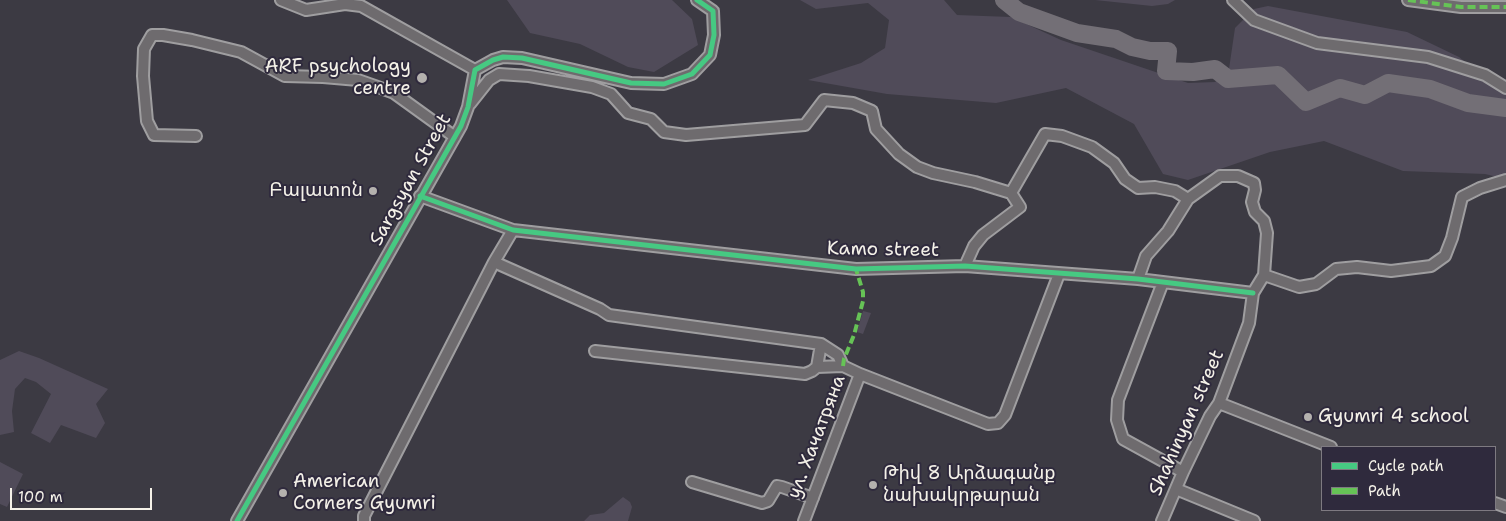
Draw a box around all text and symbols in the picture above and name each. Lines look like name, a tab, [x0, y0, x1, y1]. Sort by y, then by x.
place label: ARF psychology centre	[265, 56, 411, 100]
marker: ARF psychology centre	[415, 71, 429, 85]
street label: Sargsyan Street	[365, 110, 457, 250]
place label: Բալատոն	[269, 180, 363, 202]
marker: Բալատոն	[367, 185, 379, 197]
street label: Kamo street	[827, 238, 939, 262]
street label: Shahinyan street	[1145, 347, 1229, 499]
street label: ул. Хачатряна	[783, 372, 851, 502]
place label: Gyumri 4 school	[1318, 406, 1469, 428]
marker: Gyumri 4 school	[1302, 411, 1314, 423]
legend	[1321, 446, 1496, 511]
text: Cycle path	[1368, 456, 1444, 476]
place label: Թիվ 8 Արձագանք նախակրթարան	[883, 463, 1056, 507]
place label: American Corners Gyumri	[293, 471, 436, 515]
scale bar	[12, 478, 155, 510]
marker: Թիվ 8 Արձագանք նախակրթարան	[867, 479, 879, 491]
text: Path	[1368, 481, 1401, 501]
text: 100 m	[18, 487, 63, 507]
marker: American Corners Gyumri	[277, 487, 289, 499]

